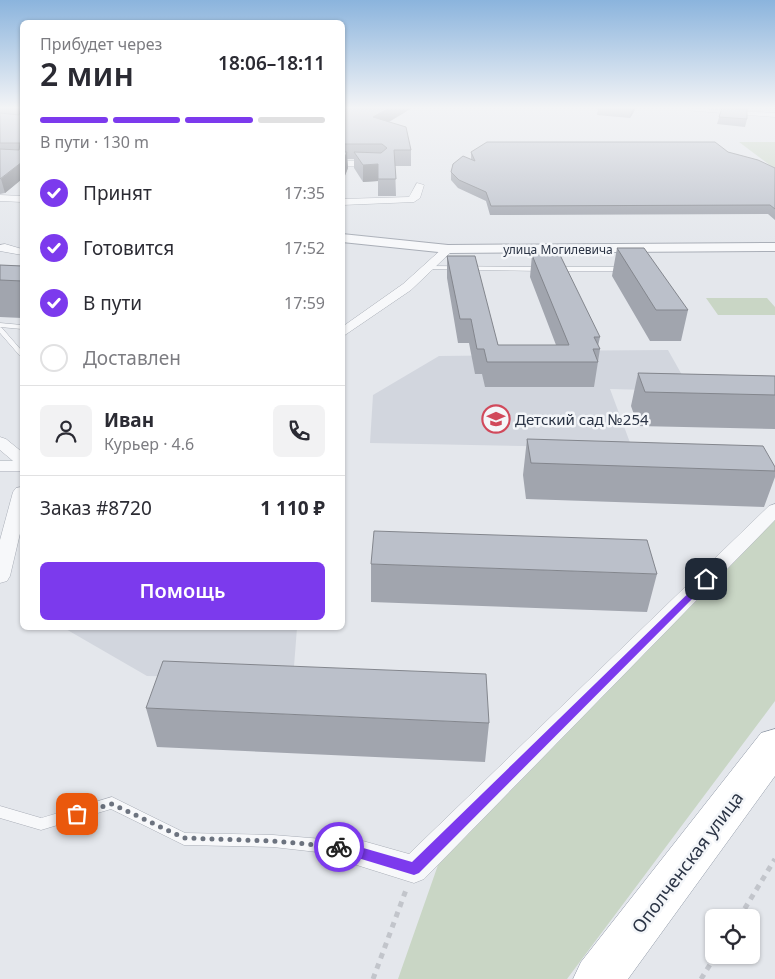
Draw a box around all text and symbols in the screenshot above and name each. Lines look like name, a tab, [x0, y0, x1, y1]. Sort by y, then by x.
text: Прибудет через	[40, 33, 162, 55]
text: 18:06–18:11	[218, 50, 325, 76]
text: 2 мин	[40, 52, 134, 95]
text: В пути · 130 m	[40, 131, 149, 153]
icon: check	[40, 179, 68, 207]
text: Принят	[83, 180, 152, 206]
text: 17:35	[284, 182, 325, 204]
icon: check	[40, 234, 68, 262]
text: Готовится	[83, 235, 174, 261]
text: 17:52	[284, 237, 325, 259]
street label: улица Могилевича	[503, 241, 613, 258]
icon: check	[40, 289, 68, 317]
text: В пути	[83, 290, 142, 316]
text: 17:59	[284, 292, 325, 314]
text: Доставлен	[83, 345, 181, 371]
school or university icon: Детский сад №254	[481, 404, 511, 434]
button: person	[40, 405, 92, 457]
button: phone	[273, 405, 325, 457]
text: Иван	[104, 407, 154, 433]
place label: Детский сад №254	[515, 409, 649, 429]
text: Курьер · 4.6	[104, 433, 194, 455]
text: Заказ #8720	[40, 495, 152, 521]
text: 1 110 ₽	[260, 495, 325, 521]
pin	[685, 558, 727, 600]
button: Помощь	[40, 562, 325, 620]
icon: home	[692, 565, 720, 593]
street label: Ополченская улица	[626, 786, 748, 938]
pin	[56, 793, 98, 835]
icon: bag	[63, 800, 91, 828]
courier	[314, 822, 364, 872]
icon: bike	[325, 833, 353, 861]
map controls	[705, 909, 760, 964]
button: locate	[705, 909, 760, 964]

